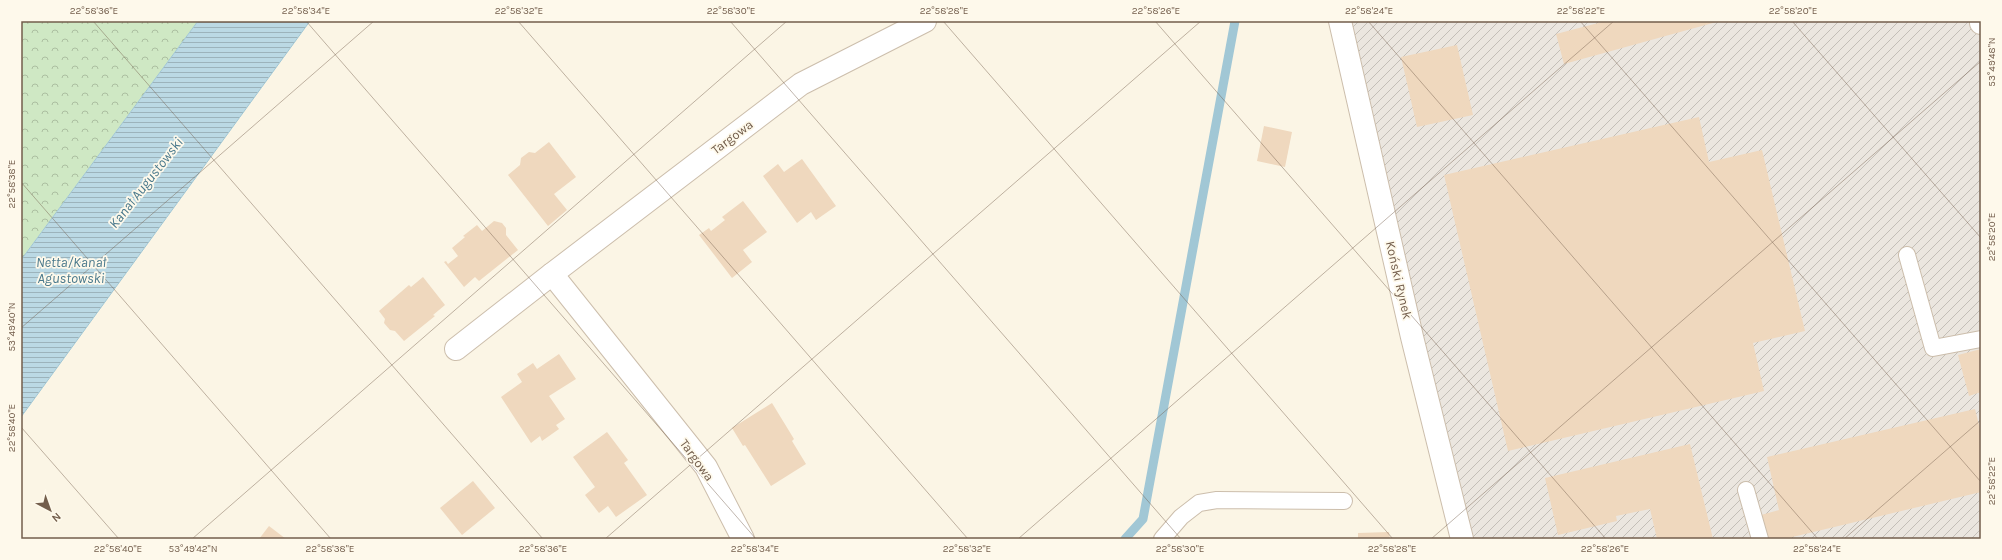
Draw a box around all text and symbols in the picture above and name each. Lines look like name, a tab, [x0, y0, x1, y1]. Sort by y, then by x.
text: 22°58'36"E	[70, 5, 118, 17]
text: 22°58'34"E	[282, 5, 330, 17]
text: 22°58'32"E	[495, 5, 543, 17]
text: 22°58'30"E	[707, 5, 755, 17]
text: 22°58'28"E	[920, 5, 968, 17]
text: 22°58'26"E	[1132, 5, 1180, 17]
text: 22°58'24"E	[1345, 5, 1393, 17]
text: 22°58'22"E	[1557, 5, 1605, 17]
text: 22°58'20"E	[1769, 5, 1817, 17]
text: 53°49'48"N	[1986, 37, 1998, 87]
street label: Targowa	[708, 117, 756, 157]
water label: Kanał Augustowski	[105, 134, 187, 232]
text: 22°58'38"E	[6, 160, 18, 208]
text: 22°58'20"E	[1986, 213, 1998, 261]
street label: Koński Rynek	[1383, 239, 1415, 321]
water label: Netta/Kanał Agustowski	[36, 254, 107, 287]
text: 53°49'40"N	[6, 302, 18, 352]
text: 22°58'40"E	[6, 404, 18, 452]
street label: Targowa	[677, 436, 717, 484]
text: 22°58'22"E	[1986, 457, 1998, 505]
north arrow	[30, 490, 70, 530]
text: N	[49, 510, 63, 525]
text: 22°58'40"E	[94, 543, 142, 555]
text: 53°49'42"N	[169, 543, 217, 555]
text: 22°58'38"E	[306, 543, 354, 555]
text: 22°58'36"E	[519, 543, 567, 555]
text: 22°58'34"E	[731, 543, 779, 555]
text: 22°58'32"E	[943, 543, 991, 555]
text: 22°58'30"E	[1156, 543, 1204, 555]
text: 22°58'28"E	[1368, 543, 1416, 555]
text: 22°58'26"E	[1581, 543, 1629, 555]
text: 22°58'24"E	[1793, 543, 1841, 555]

